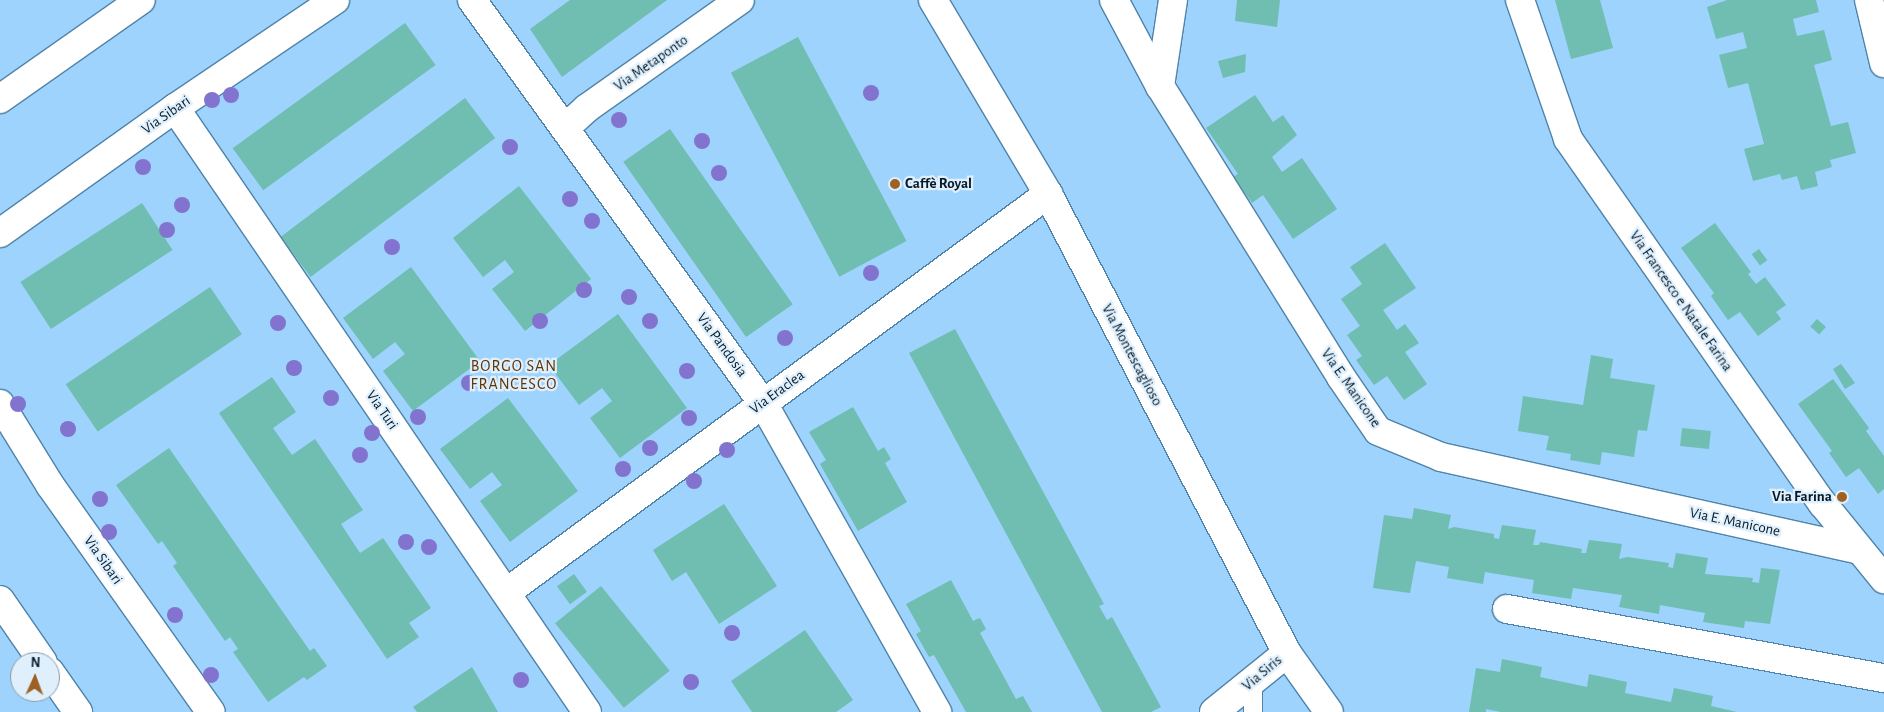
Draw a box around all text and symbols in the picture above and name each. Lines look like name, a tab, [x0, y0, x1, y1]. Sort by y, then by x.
street label: Via Metaponto	[611, 31, 691, 95]
street label: Via Sibari	[138, 92, 194, 138]
place label: Caffè Royal	[905, 175, 972, 193]
marker: Caffè Royal	[889, 178, 901, 190]
street label: Via Francesco e Natale Farina	[1626, 227, 1736, 375]
street label: Via Montescaglioso	[1098, 301, 1166, 409]
street label: Via Pandosia	[693, 310, 751, 380]
street label: Via E. Manicone	[1317, 345, 1385, 431]
district label: BORGO SAN FRANCESCO	[469, 356, 559, 394]
street label: Via Eraclea	[746, 366, 808, 418]
street label: Via Turi	[362, 387, 402, 433]
place label: Via Farina	[1772, 488, 1832, 506]
marker: Via Farina	[1836, 491, 1848, 503]
street label: Via E. Manicone	[1688, 504, 1782, 540]
street label: Via Sibari	[80, 532, 126, 588]
street label: Via Siris	[1239, 651, 1285, 695]
north arrow	[10, 652, 60, 702]
text: N	[30, 656, 41, 670]

